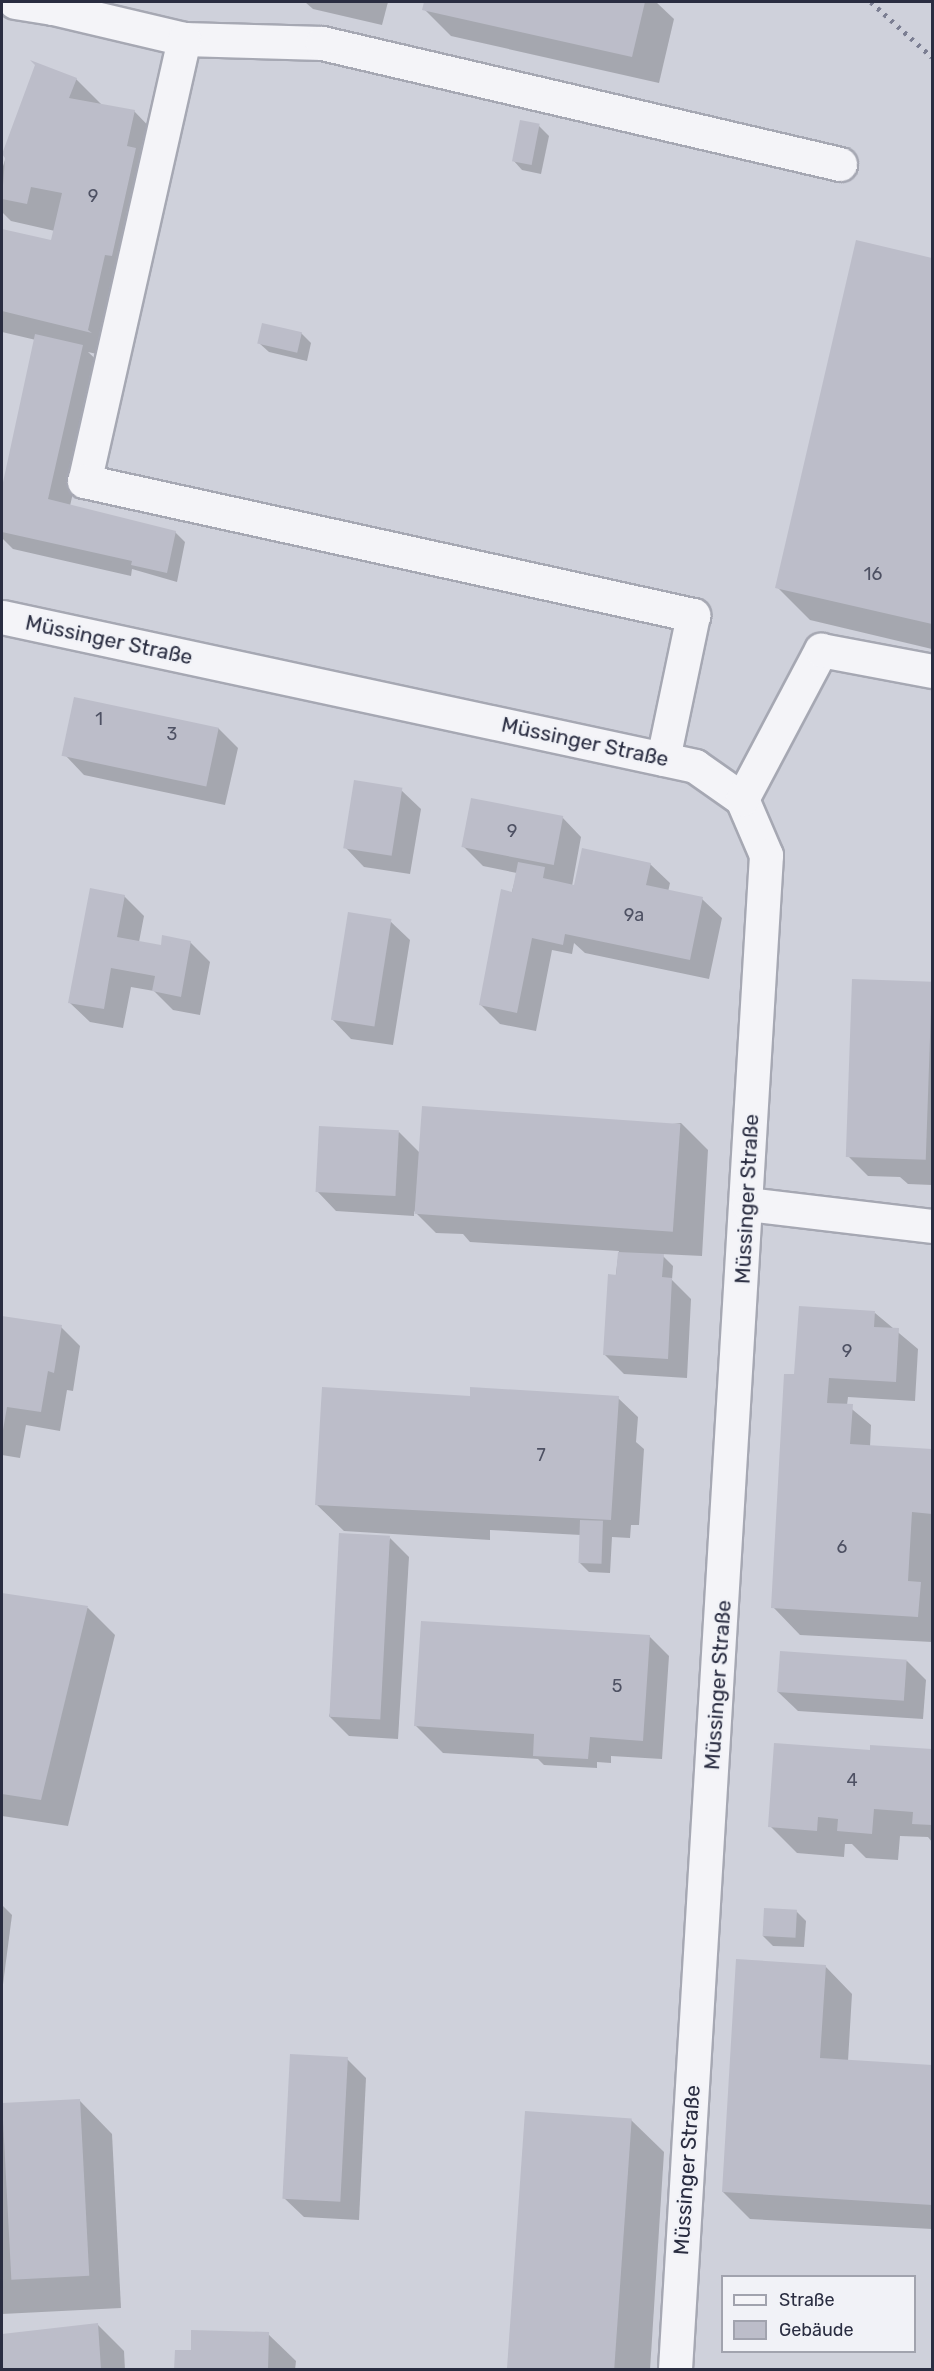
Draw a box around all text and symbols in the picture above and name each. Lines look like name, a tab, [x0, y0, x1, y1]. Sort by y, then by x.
house number: 9	[88, 185, 98, 207]
house number: 16	[864, 563, 882, 585]
street label: Müssinger Straße	[23, 610, 195, 670]
house number: 1	[95, 708, 103, 730]
street label: Müssinger Straße	[499, 712, 671, 772]
house number: 3	[167, 723, 177, 745]
house number: 9	[507, 820, 517, 842]
house number: 9a	[624, 904, 644, 926]
street label: Müssinger Straße	[730, 1113, 764, 1285]
house number: 9	[842, 1340, 852, 1362]
house number: 7	[536, 1444, 546, 1466]
house number: 6	[837, 1536, 847, 1558]
street label: Müssinger Straße	[699, 1599, 737, 1771]
house number: 5	[612, 1675, 622, 1697]
house number: 4	[846, 1769, 858, 1791]
street label: Müssinger Straße	[668, 2084, 706, 2256]
legend	[721, 2275, 916, 2353]
text: Straße	[779, 2289, 835, 2311]
text: Gebäude	[779, 2319, 854, 2341]

